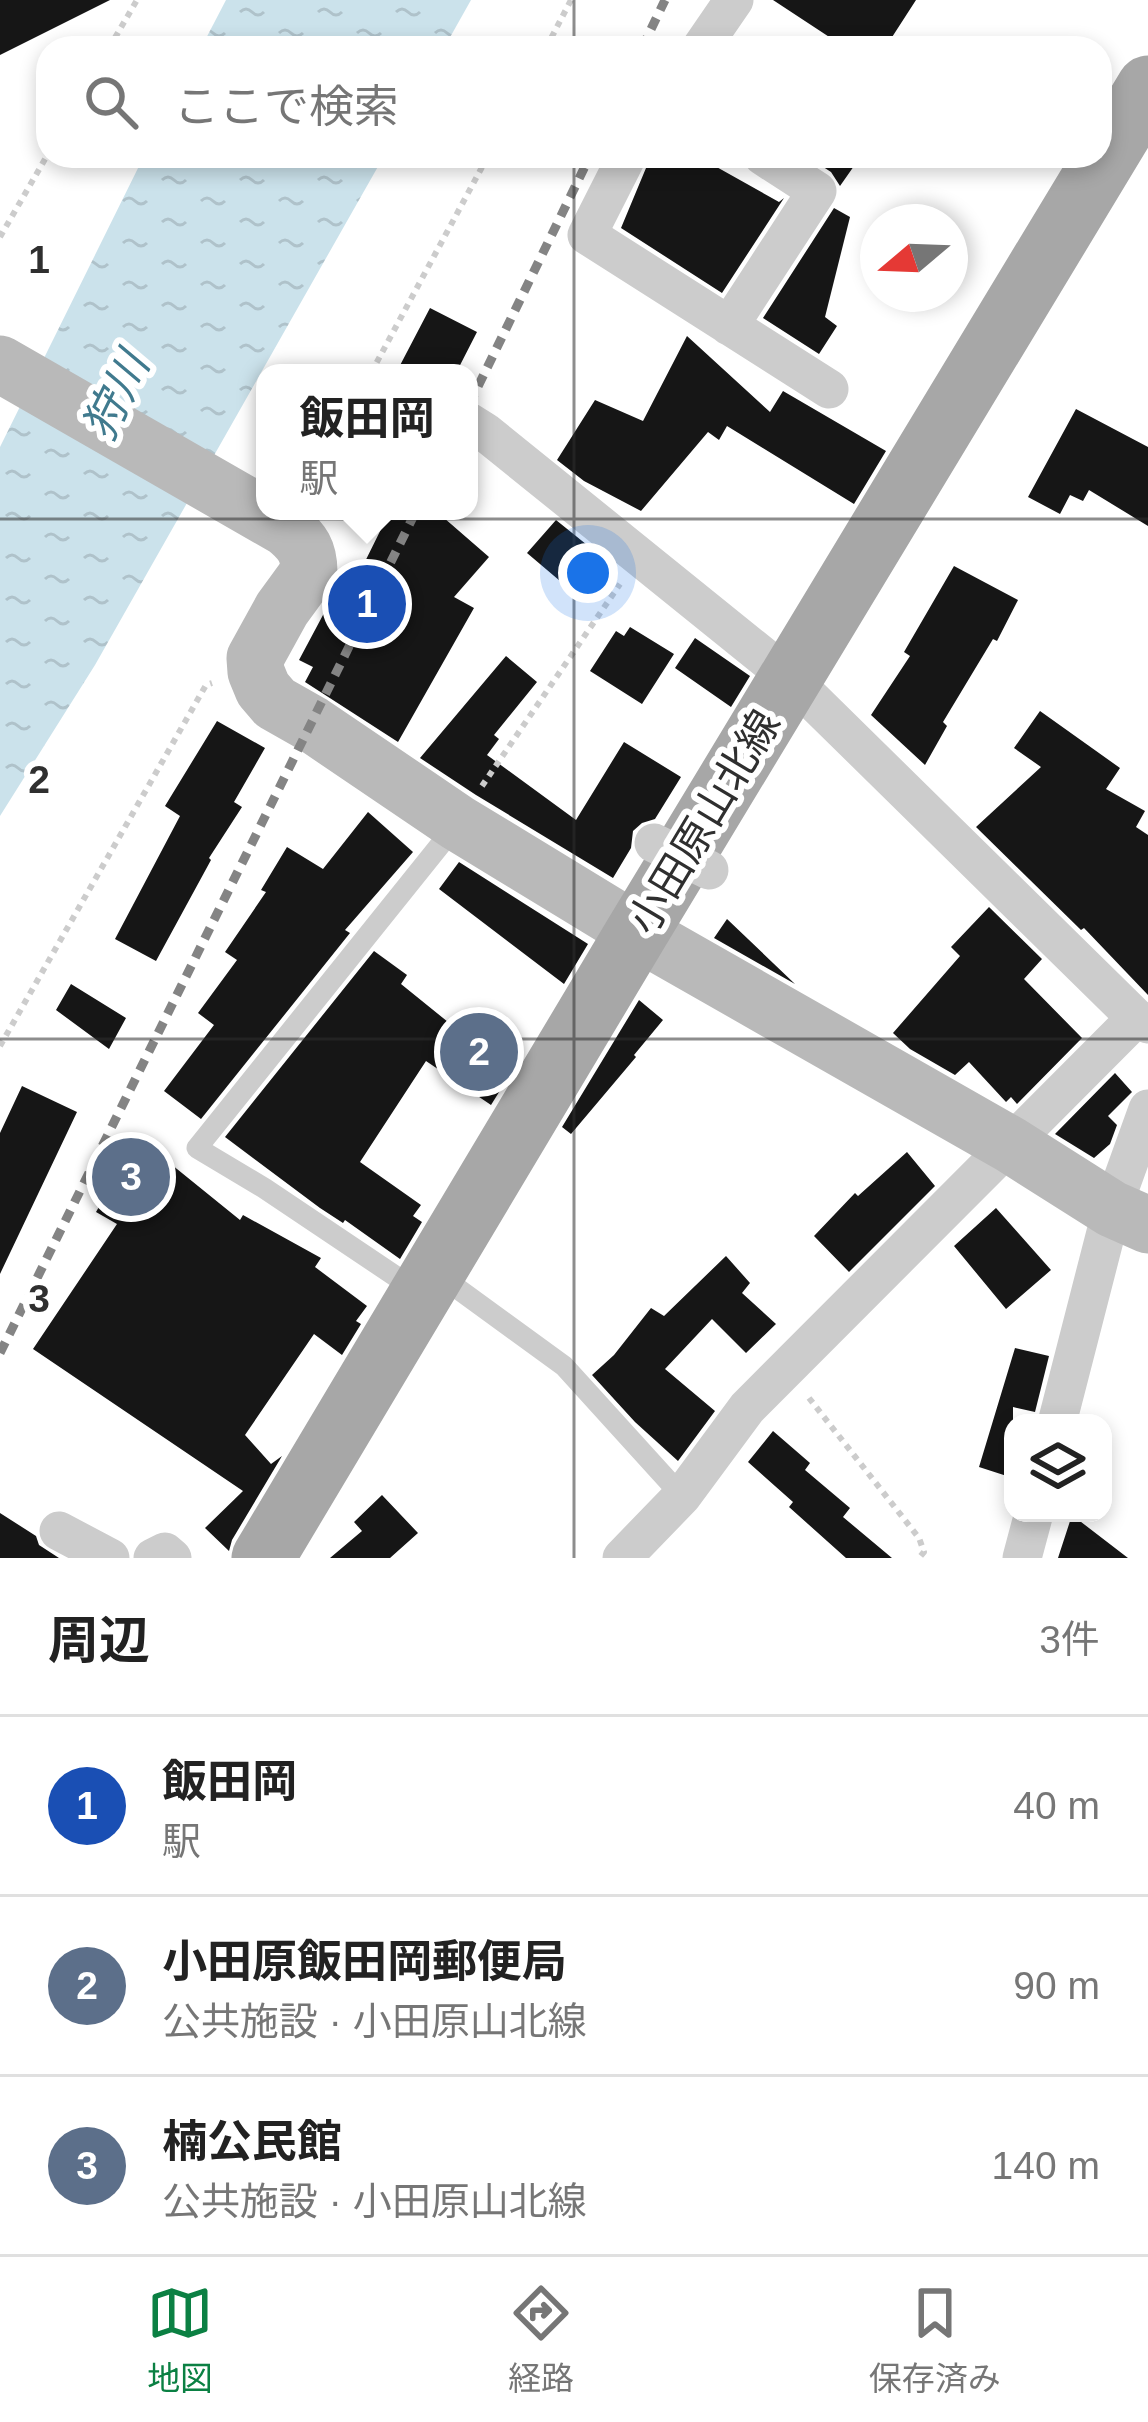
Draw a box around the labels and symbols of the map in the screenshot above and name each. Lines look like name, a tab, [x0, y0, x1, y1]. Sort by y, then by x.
north arrow	[860, 204, 968, 312]
text: 1	[28, 238, 50, 281]
water label: 狩川	[73, 341, 160, 448]
your location	[558, 543, 618, 603]
pin: 1	[328, 559, 406, 649]
street label: 小田原山北線	[619, 702, 789, 942]
text: 2	[28, 758, 50, 801]
pin: 2	[440, 1007, 518, 1097]
pin: 3	[92, 1132, 170, 1222]
text: 3	[28, 1277, 50, 1320]

